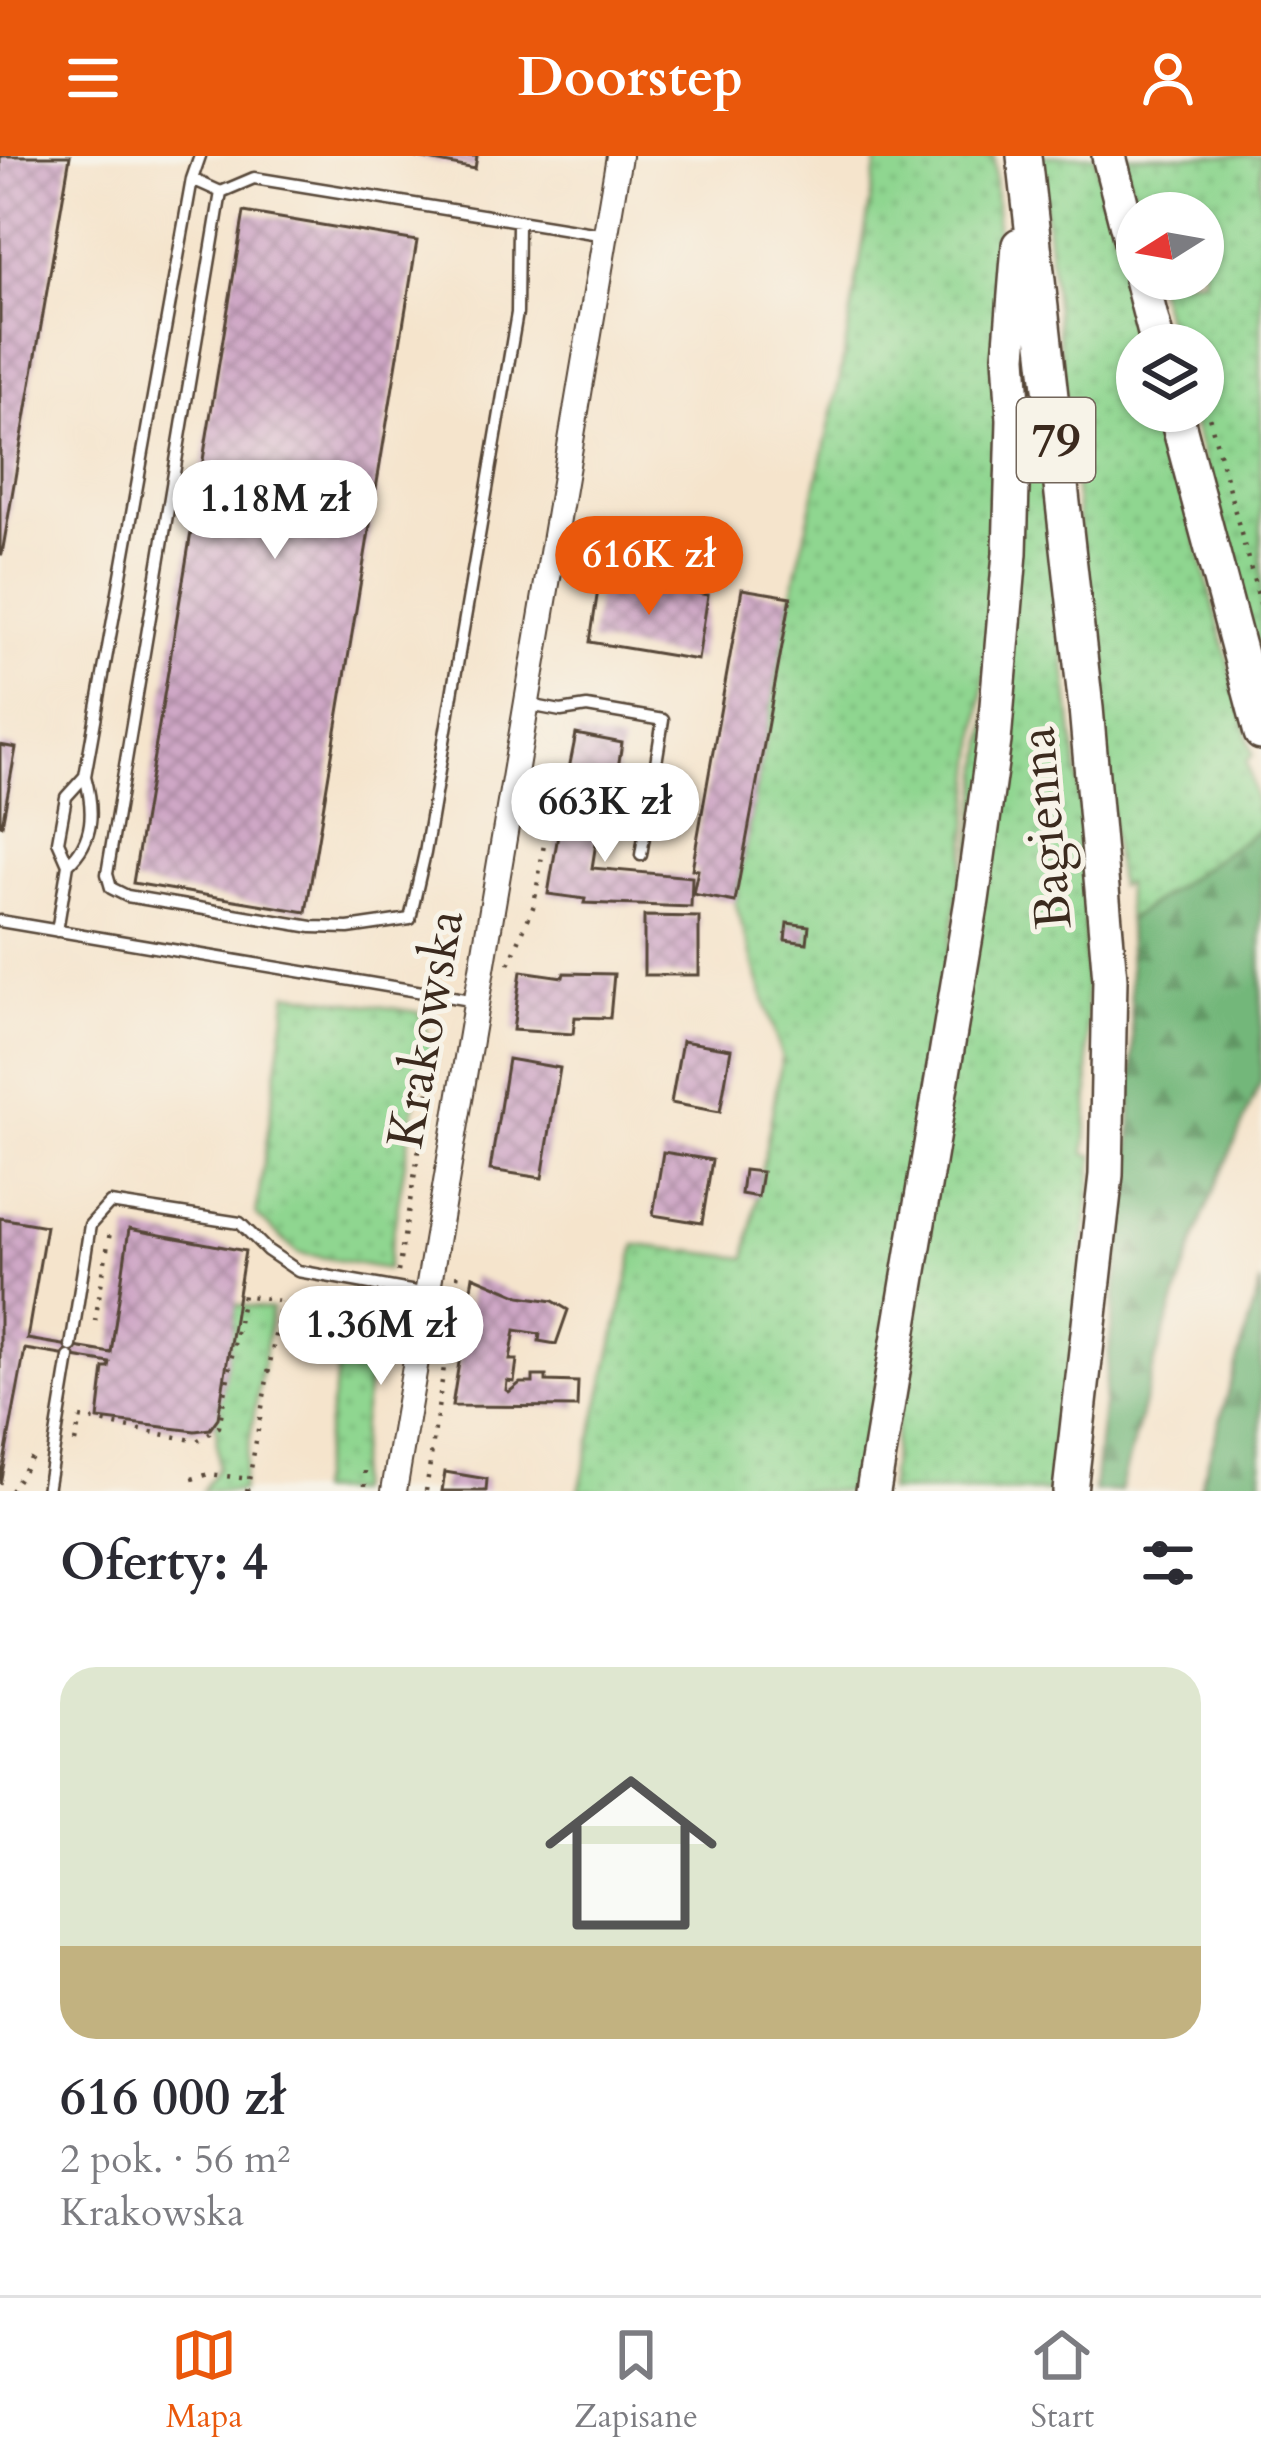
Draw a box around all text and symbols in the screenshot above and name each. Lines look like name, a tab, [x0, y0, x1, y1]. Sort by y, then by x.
text: Doorstep	[518, 42, 743, 115]
icon: menu	[60, 45, 126, 111]
icon: person	[1135, 45, 1201, 111]
north arrow	[1116, 192, 1224, 300]
map controls	[1116, 192, 1224, 432]
button: layers	[1116, 324, 1224, 432]
road number: 79	[1017, 398, 1095, 482]
pin: 1.18M zł	[151, 460, 399, 562]
text: 1.18M zł	[199, 472, 351, 525]
pin: 616K zł	[538, 516, 760, 618]
text: 616K zł	[582, 528, 716, 581]
street label: Bagienna	[1002, 724, 1090, 932]
pin: 663K zł	[494, 763, 716, 865]
text: 663K zł	[538, 775, 672, 828]
street label: Krakowska	[371, 904, 481, 1154]
pin: 1.36M zł	[257, 1286, 505, 1388]
text: 1.36M zł	[305, 1298, 457, 1351]
text: Oferty: 4	[60, 1528, 268, 1598]
icon: filters	[1135, 1530, 1201, 1596]
icon: home	[523, 1745, 739, 1961]
text: 616 000 zł	[60, 2063, 285, 2133]
text: 2 pok. · 56 m²	[60, 2133, 290, 2186]
text: Krakowska	[60, 2186, 244, 2239]
tab: Mapa	[166, 2322, 243, 2439]
tab: Zapisane	[574, 2322, 698, 2439]
tab: Start	[1029, 2322, 1095, 2439]

